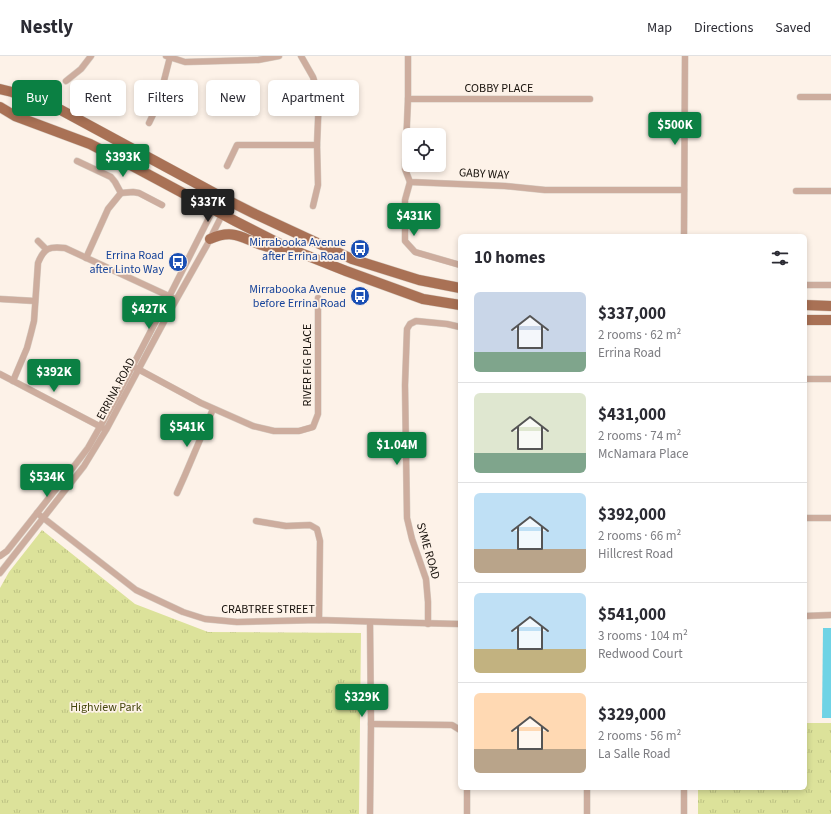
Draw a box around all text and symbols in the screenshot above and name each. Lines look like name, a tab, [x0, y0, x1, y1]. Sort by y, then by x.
text: Nestly	[20, 14, 73, 41]
text: Map	[647, 18, 672, 38]
text: Directions	[694, 18, 753, 38]
text: Saved	[775, 18, 811, 38]
chip: Buy	[12, 80, 62, 116]
chip: Rent	[70, 80, 126, 116]
chip: Filters	[134, 80, 198, 116]
chip: New	[206, 80, 260, 116]
chip: Apartment	[268, 80, 359, 116]
street label: COBBY PLACE	[465, 80, 533, 97]
pin: $500K	[647, 112, 703, 146]
text: $500K	[657, 116, 693, 134]
map controls	[402, 128, 446, 172]
button: locate	[402, 128, 446, 172]
pin: $393K	[95, 144, 151, 178]
text: $393K	[105, 148, 141, 166]
street label: GABY WAY	[458, 164, 510, 184]
pin: $337K	[180, 189, 236, 223]
text: $337K	[190, 193, 226, 211]
pin: $431K	[386, 203, 442, 237]
text: $431K	[396, 207, 432, 225]
place label: Mirrabooka Avenue after Errina Road	[249, 234, 346, 265]
bus stop icon: Mirrabooka Avenue after Errina Road	[349, 238, 371, 260]
text: 10 homes	[474, 246, 545, 270]
place label: Errina Road after Linto Way	[89, 247, 164, 278]
icon: filters	[769, 247, 791, 269]
bus stop icon: Errina Road after Linto Way	[167, 251, 189, 273]
place label: Mirrabooka Avenue before Errina Road	[249, 281, 346, 312]
bus stop icon: Mirrabooka Avenue before Errina Road	[349, 285, 371, 307]
pin: $427K	[121, 296, 177, 330]
text: $427K	[131, 300, 167, 318]
text: $337,000	[598, 302, 666, 326]
icon: home	[506, 308, 554, 356]
street label: RIVER FIG PLACE	[299, 324, 316, 406]
text: 2 rooms · 62 m²	[598, 326, 681, 344]
text: Errina Road	[598, 344, 661, 362]
street label: ERRINA ROAD	[92, 355, 140, 423]
pin: $392K	[26, 359, 82, 393]
text: $392K	[36, 363, 72, 381]
text: $431,000	[598, 403, 666, 427]
icon: home	[506, 409, 554, 457]
pin: $541K	[159, 414, 215, 448]
text: $541K	[169, 418, 205, 436]
text: 2 rooms · 74 m²	[598, 427, 681, 445]
pin: $1.04M	[364, 432, 430, 466]
text: $1.04M	[376, 436, 418, 454]
text: McNamara Place	[598, 445, 688, 463]
pin: $534K	[19, 464, 75, 498]
text: $534K	[29, 468, 65, 486]
text: $392,000	[598, 503, 666, 527]
icon: home	[506, 509, 554, 557]
street label: SYME ROAD	[412, 521, 444, 581]
text: 2 rooms · 66 m²	[598, 527, 681, 545]
text: Hillcrest Road	[598, 545, 673, 563]
street label: CRABTREE STREET	[221, 601, 315, 618]
text: $541,000	[598, 603, 666, 627]
icon: home	[506, 609, 554, 657]
text: 3 rooms · 104 m²	[598, 627, 688, 645]
text: Redwood Court	[598, 645, 683, 663]
pin: $329K	[334, 684, 390, 718]
text: $329K	[344, 688, 380, 706]
park label: Highview Park	[70, 699, 142, 716]
text: $329,000	[598, 703, 666, 727]
icon: home	[506, 709, 554, 757]
text: 2 rooms · 56 m²	[598, 727, 681, 745]
text: La Salle Road	[598, 745, 671, 763]

